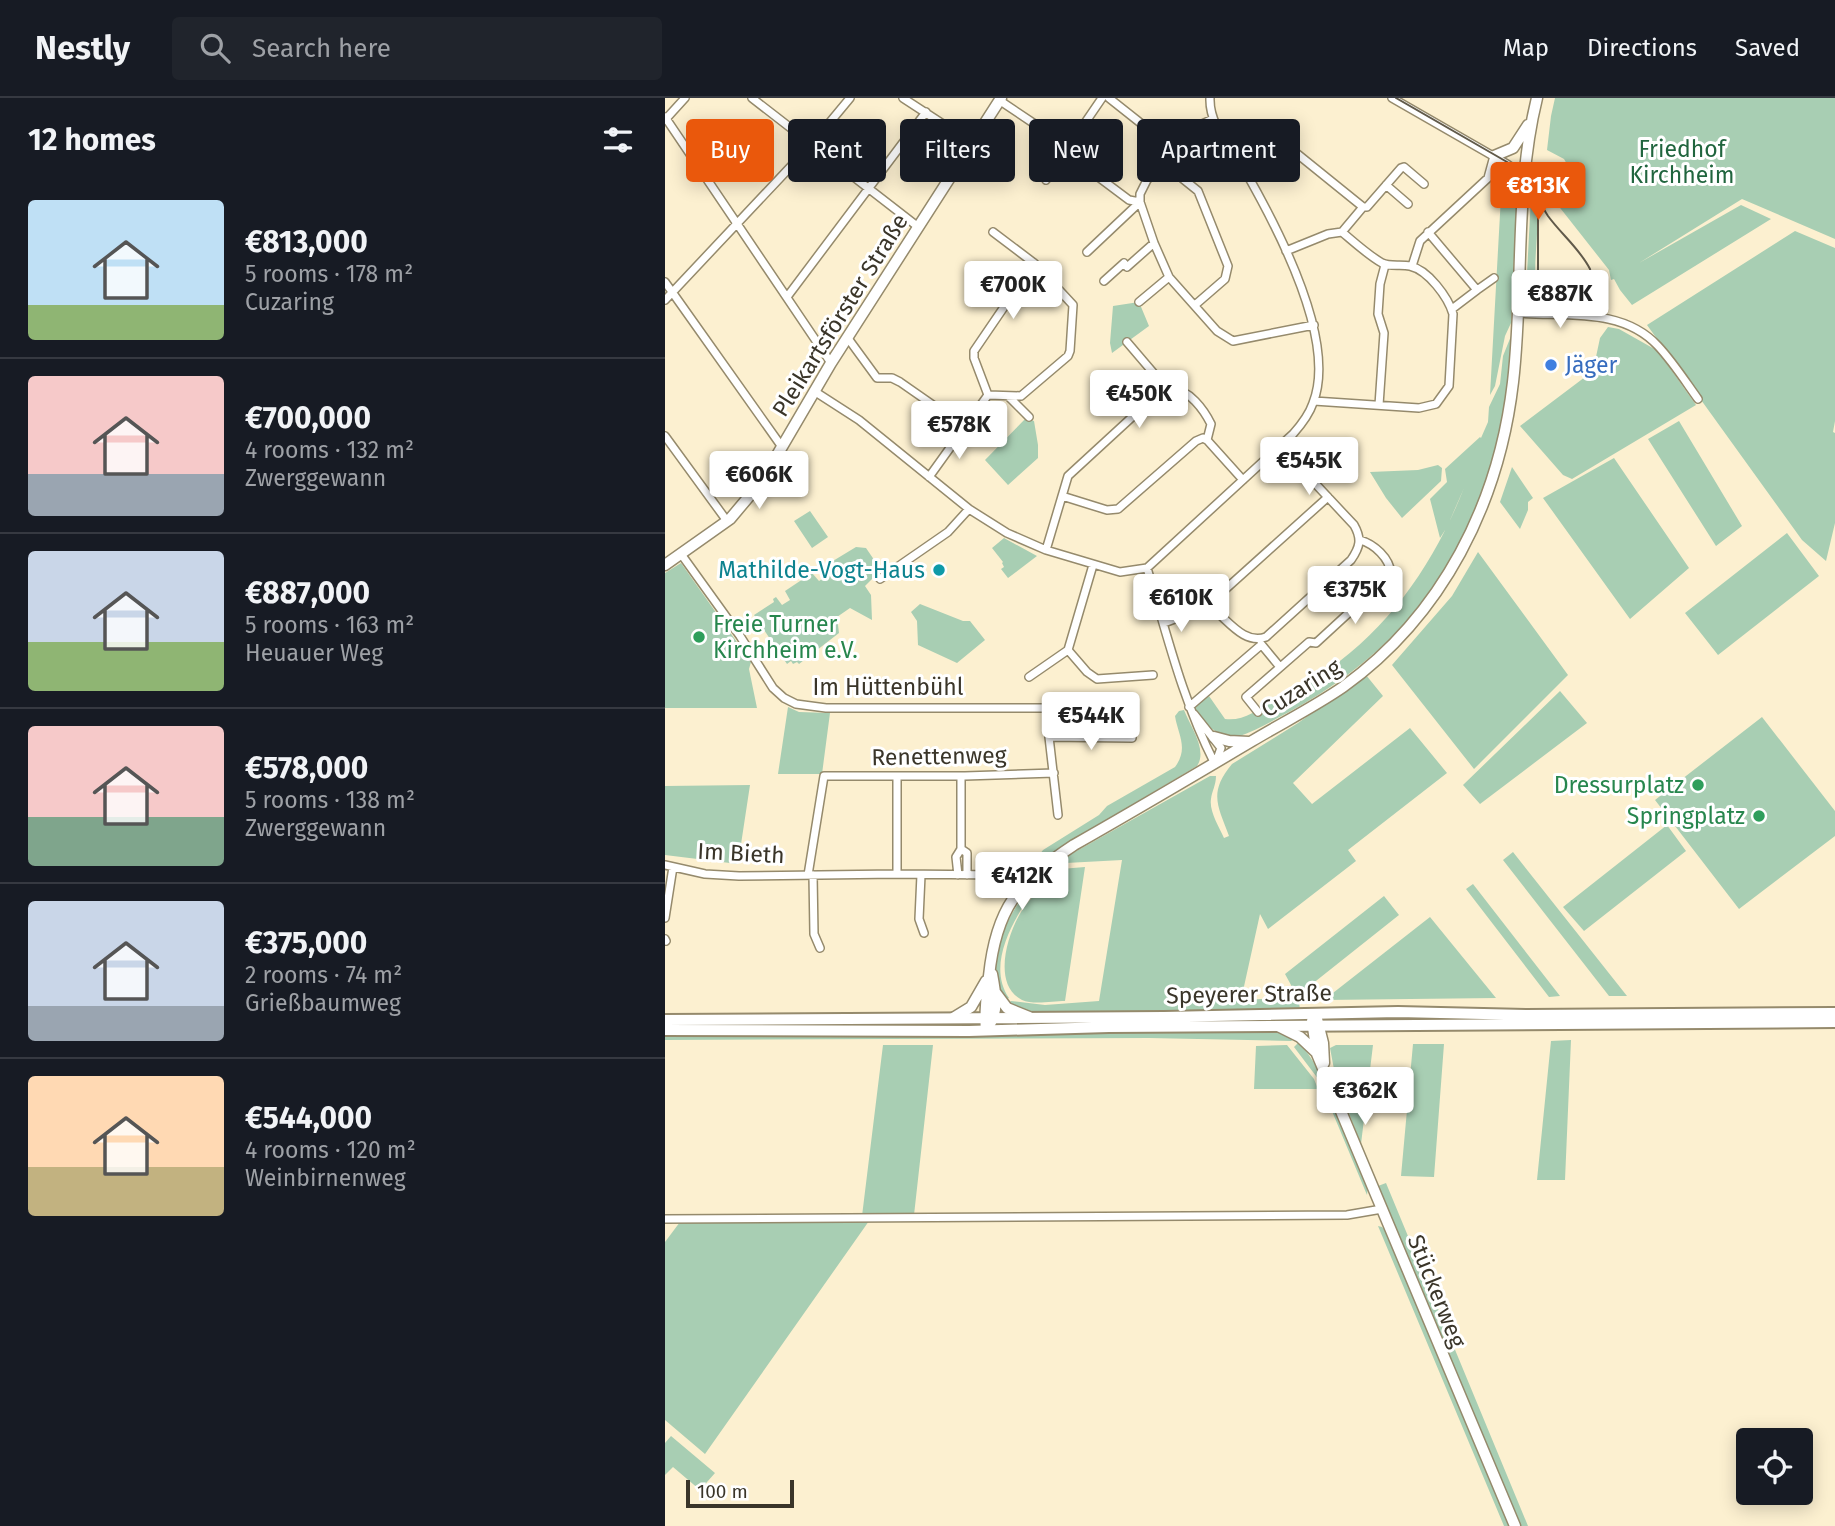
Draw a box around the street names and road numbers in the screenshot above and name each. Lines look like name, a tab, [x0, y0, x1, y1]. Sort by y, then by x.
street label: Pleikartsförster Straße	[766, 208, 914, 422]
street label: Cuzaring	[1256, 653, 1346, 723]
street label: Im Hüttenbühl	[812, 673, 964, 701]
street label: Renettenweg	[871, 741, 1007, 771]
street label: Im Bieth	[697, 837, 785, 869]
street label: Speyerer Straße	[1166, 979, 1332, 1009]
street label: Stückerweg	[1402, 1231, 1472, 1352]

